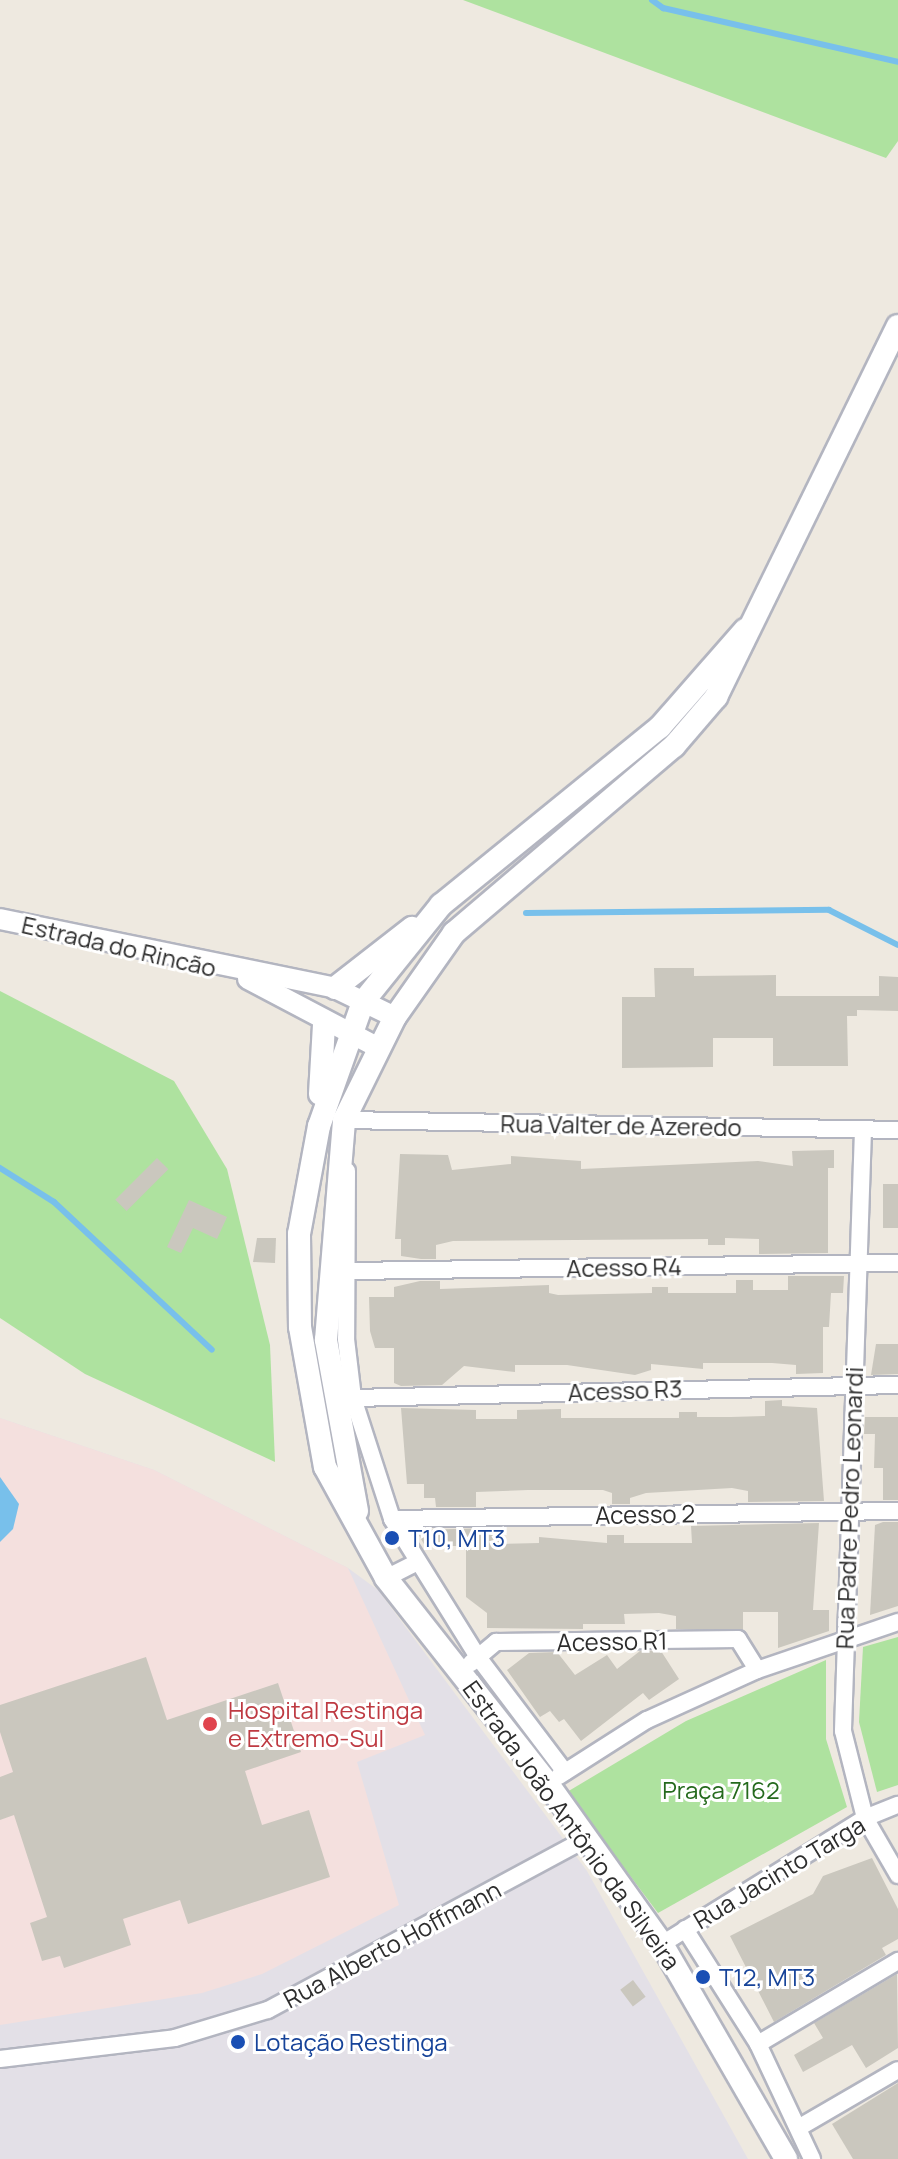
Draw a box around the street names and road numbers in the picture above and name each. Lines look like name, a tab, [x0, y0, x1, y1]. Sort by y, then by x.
street label: Estrada do Rincão	[19, 910, 219, 982]
street label: Rua Valter de Azeredo	[500, 1108, 742, 1142]
street label: Acesso R4	[566, 1252, 682, 1282]
street label: Rua Padre Pedro Leonardi	[830, 1366, 868, 1650]
street label: Acesso R3	[567, 1374, 683, 1406]
street label: Acesso 2	[595, 1499, 695, 1529]
street label: Acesso R1	[556, 1626, 668, 1656]
street label: Estrada João Antônio da Silveira	[457, 1675, 687, 1975]
street label: Rua Jacinto Targa	[688, 1810, 870, 1934]
street label: Rua Alberto Hoffmann	[278, 1874, 506, 2014]

